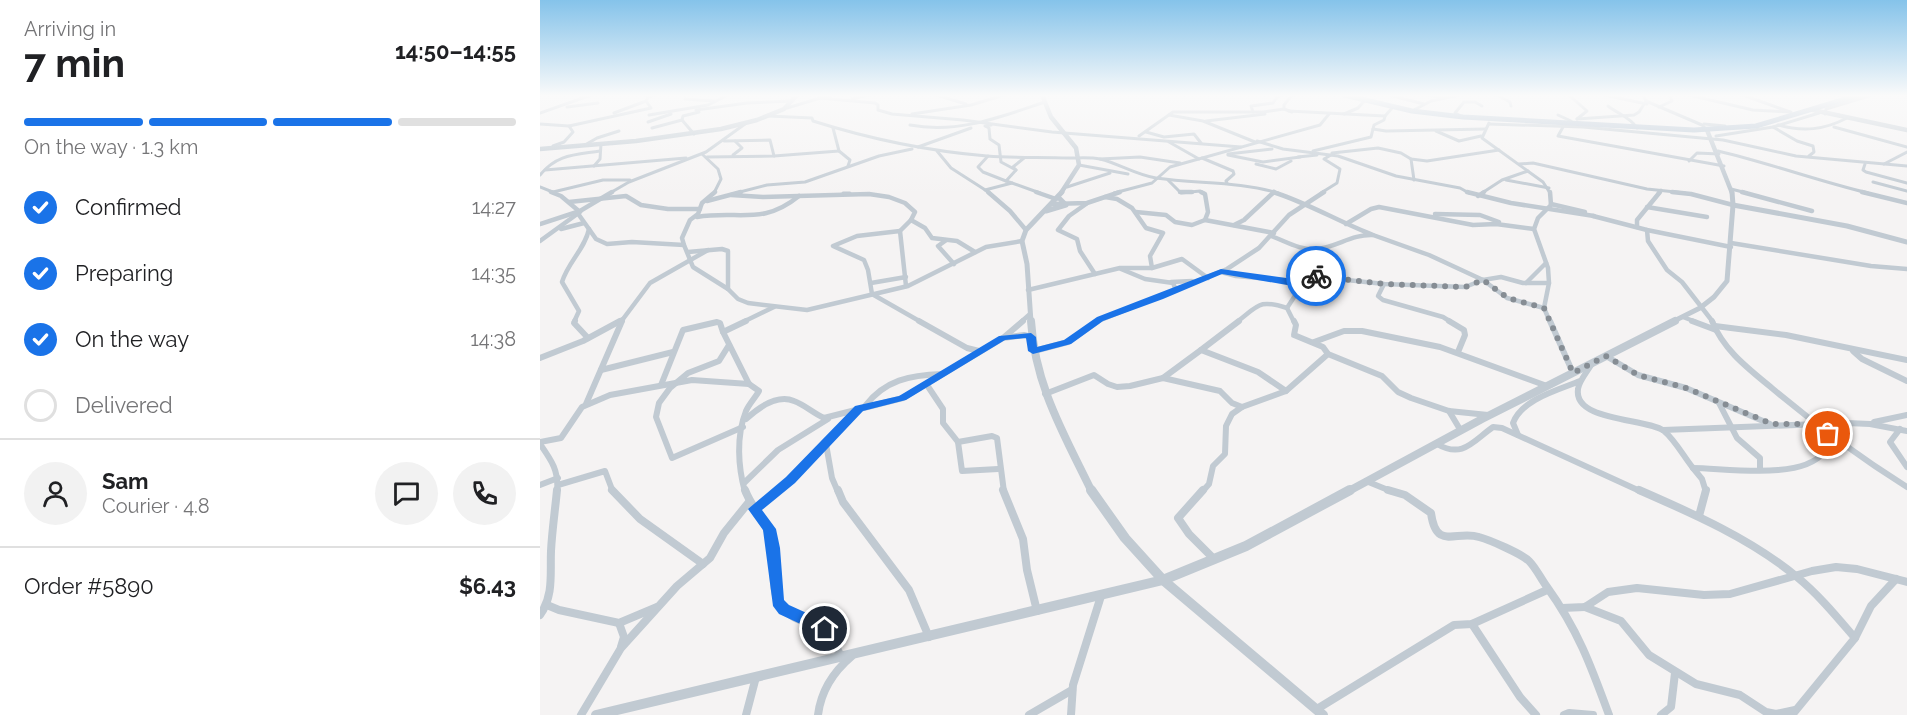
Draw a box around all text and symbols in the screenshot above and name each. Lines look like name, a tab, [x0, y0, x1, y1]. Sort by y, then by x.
text: Arriving in	[24, 17, 116, 41]
text: 14:50–14:55	[395, 38, 516, 64]
text: 7 min	[24, 40, 125, 86]
text: On the way · 1.3 km	[24, 135, 198, 159]
icon: check	[24, 191, 57, 224]
text: Confirmed	[75, 194, 182, 220]
text: 14:27	[472, 195, 516, 219]
courier	[1286, 246, 1346, 306]
icon: check	[24, 257, 57, 290]
text: Preparing	[75, 260, 173, 286]
icon: bike	[1300, 260, 1333, 293]
text: 14:35	[471, 261, 516, 285]
icon: check	[24, 323, 57, 356]
text: On the way	[75, 326, 189, 352]
text: 14:38	[470, 327, 516, 351]
text: Delivered	[75, 392, 173, 418]
pin	[1802, 408, 1853, 459]
icon: bag	[1811, 417, 1844, 450]
button: person	[24, 462, 87, 525]
button: chat	[375, 462, 438, 525]
button: phone	[453, 462, 516, 525]
text: Sam	[102, 468, 149, 494]
text: Courier · 4.8	[102, 494, 210, 518]
text: Order #5890	[24, 573, 154, 599]
text: $6.43	[459, 573, 516, 599]
pin	[799, 603, 850, 654]
icon: home	[808, 612, 841, 645]

